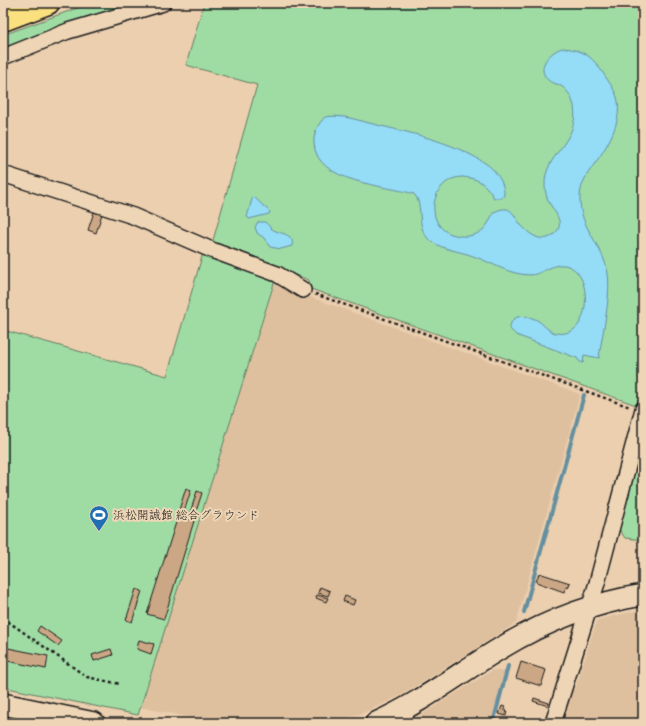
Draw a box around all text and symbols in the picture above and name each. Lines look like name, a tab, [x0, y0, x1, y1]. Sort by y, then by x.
sports icon: 浜松開誠館 総合グラウンド	[88, 504, 110, 532]
place label: 浜松開誠館 総合グラウンド	[113, 508, 260, 523]

